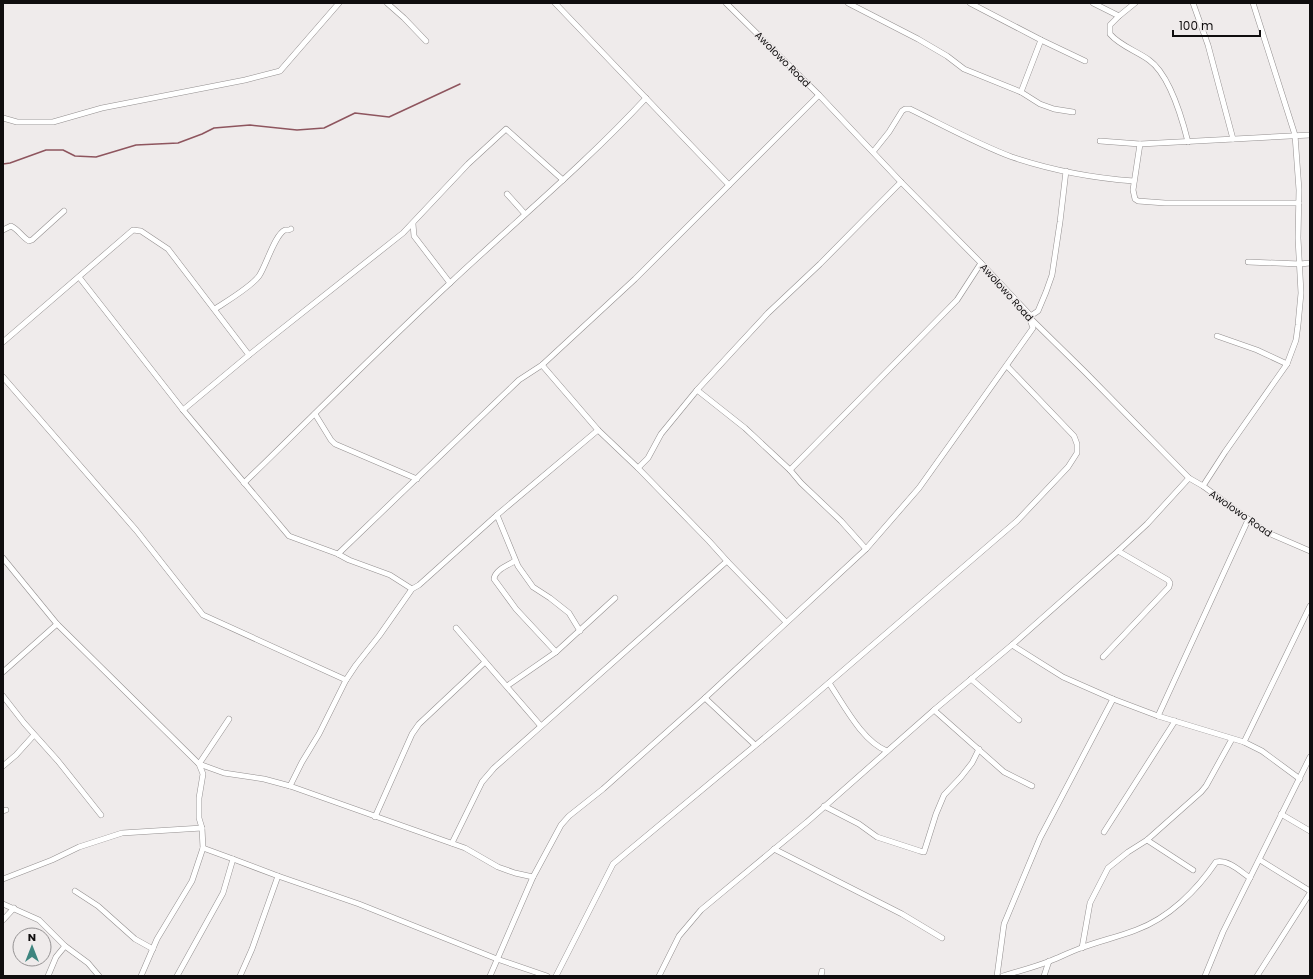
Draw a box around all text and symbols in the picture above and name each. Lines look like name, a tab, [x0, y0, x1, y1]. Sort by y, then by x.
scale bar	[1173, 12, 1260, 38]
text: 100 m	[1179, 17, 1213, 34]
street label: Awolowo Road	[751, 28, 814, 91]
street label: Awolowo Road	[976, 260, 1037, 325]
street label: Awolowo Road	[1206, 486, 1275, 541]
north arrow	[12, 927, 52, 967]
text: N	[28, 929, 36, 945]

